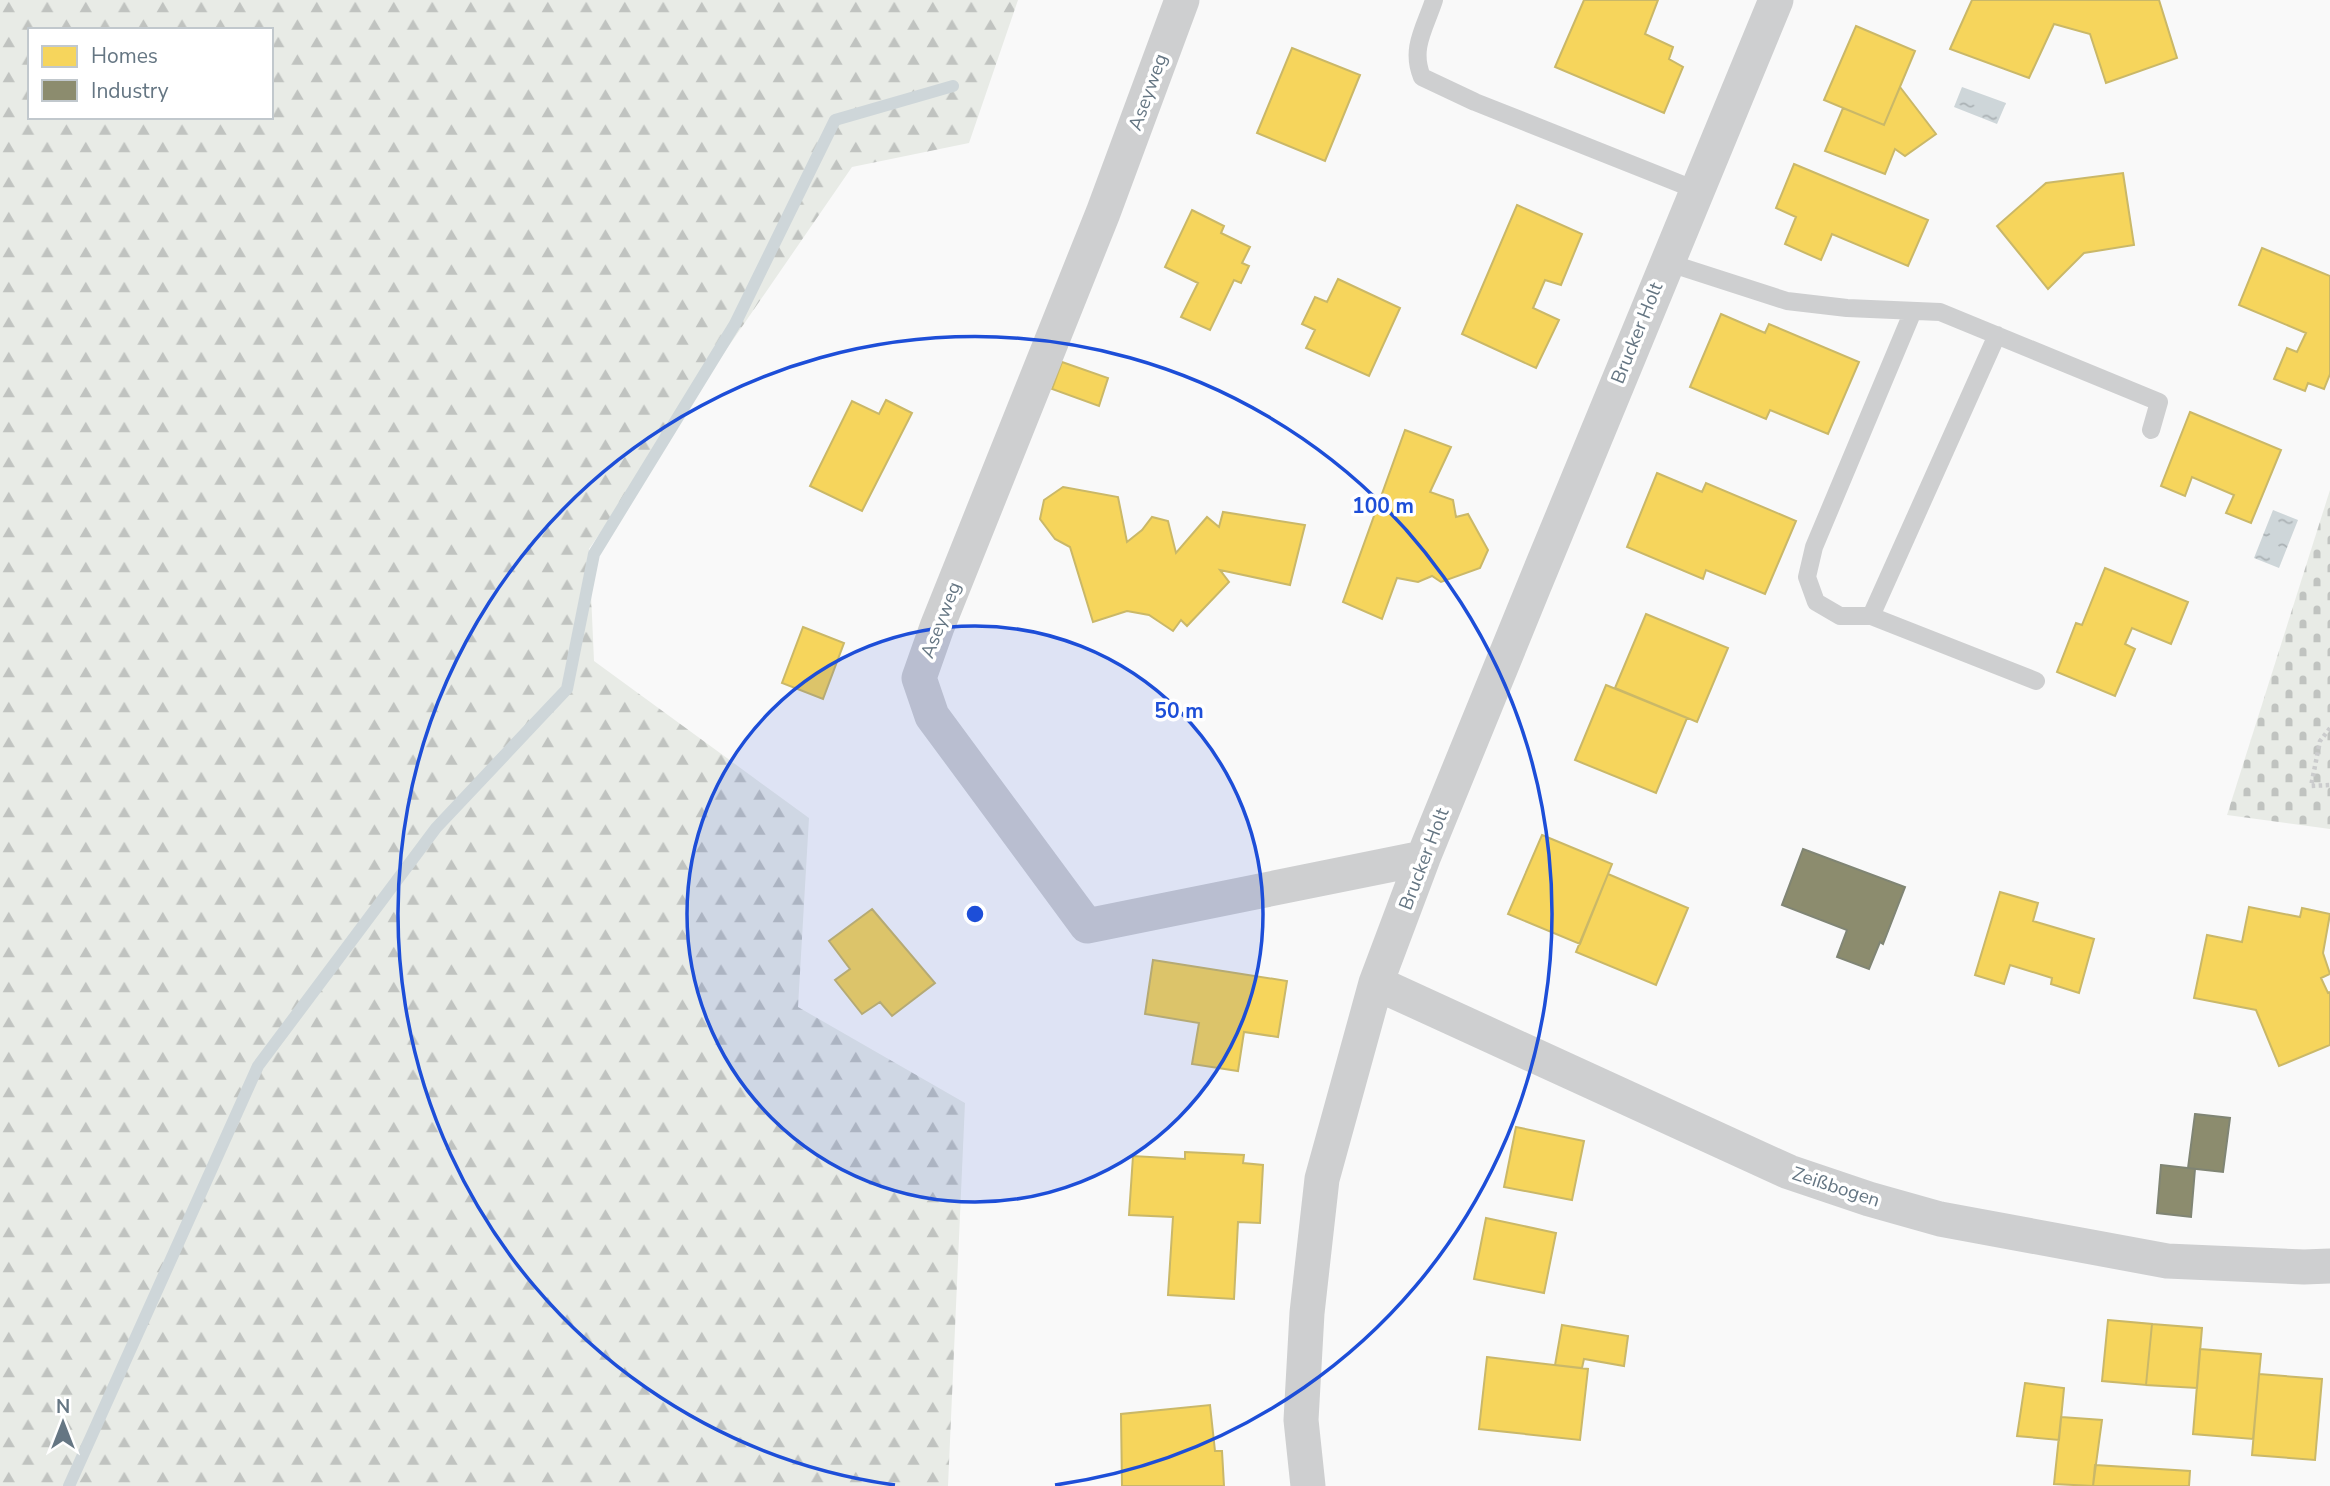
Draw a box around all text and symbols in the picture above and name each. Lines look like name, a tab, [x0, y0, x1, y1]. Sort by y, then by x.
legend	[28, 28, 273, 119]
text: Homes	[91, 42, 158, 70]
street label: Aseyweg	[1122, 50, 1174, 134]
text: Industry	[91, 77, 169, 105]
street label: Brucker Holt	[1605, 278, 1669, 388]
text: 100 m	[1352, 492, 1414, 520]
street label: Aseyweg	[915, 578, 967, 662]
text: 50 m	[1154, 697, 1204, 725]
street label: Brucker Holt	[1393, 804, 1455, 914]
centre of rings	[963, 902, 987, 926]
street label: Zeißbogen	[1789, 1161, 1883, 1213]
north arrow	[28, 1388, 98, 1458]
text: N	[56, 1394, 70, 1420]

